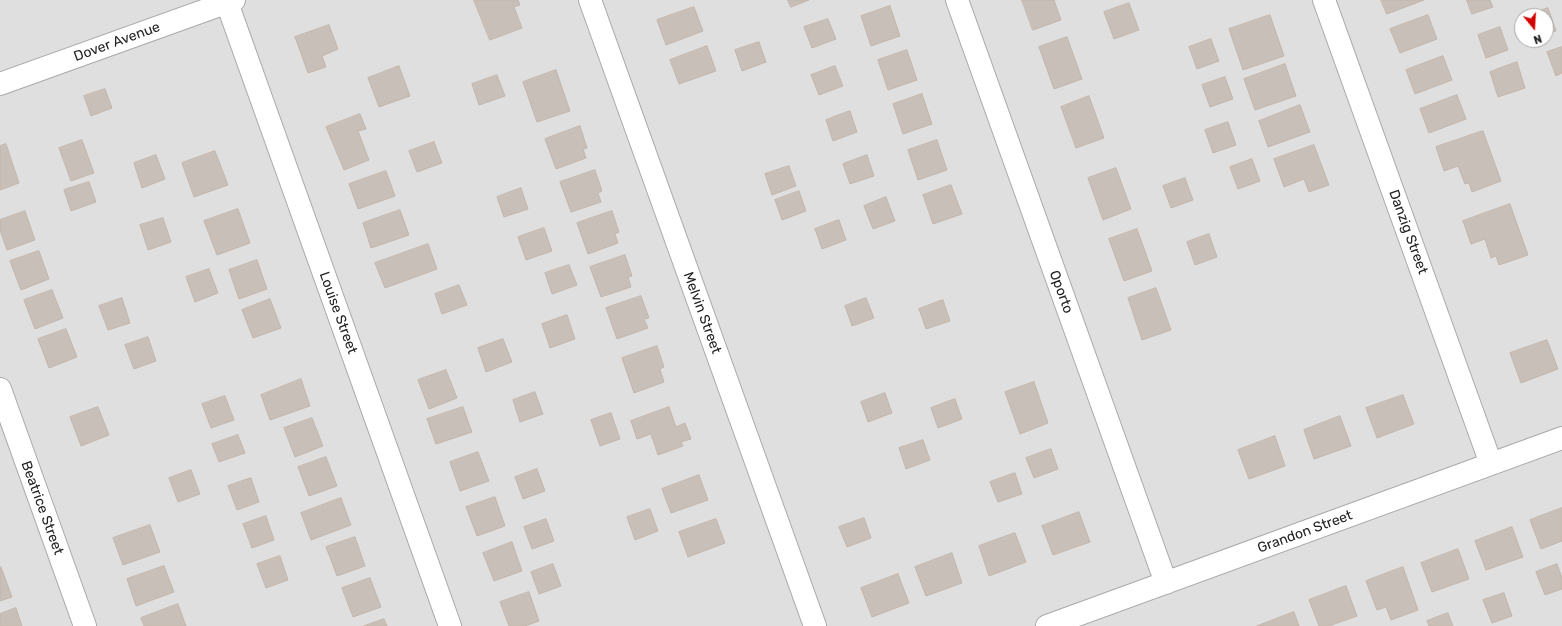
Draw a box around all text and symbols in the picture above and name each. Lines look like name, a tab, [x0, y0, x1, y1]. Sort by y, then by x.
north arrow	[1514, 8, 1554, 48]
street label: Dover Avenue	[72, 19, 162, 65]
text: N	[1532, 32, 1543, 46]
street label: Danzig Street	[1385, 187, 1431, 277]
street label: Oporto	[1045, 268, 1077, 316]
street label: Louise Street	[315, 269, 361, 357]
street label: Melvin Street	[679, 270, 725, 356]
street label: Beatrice Street	[17, 459, 67, 557]
street label: Grandon Street	[1255, 507, 1355, 557]

